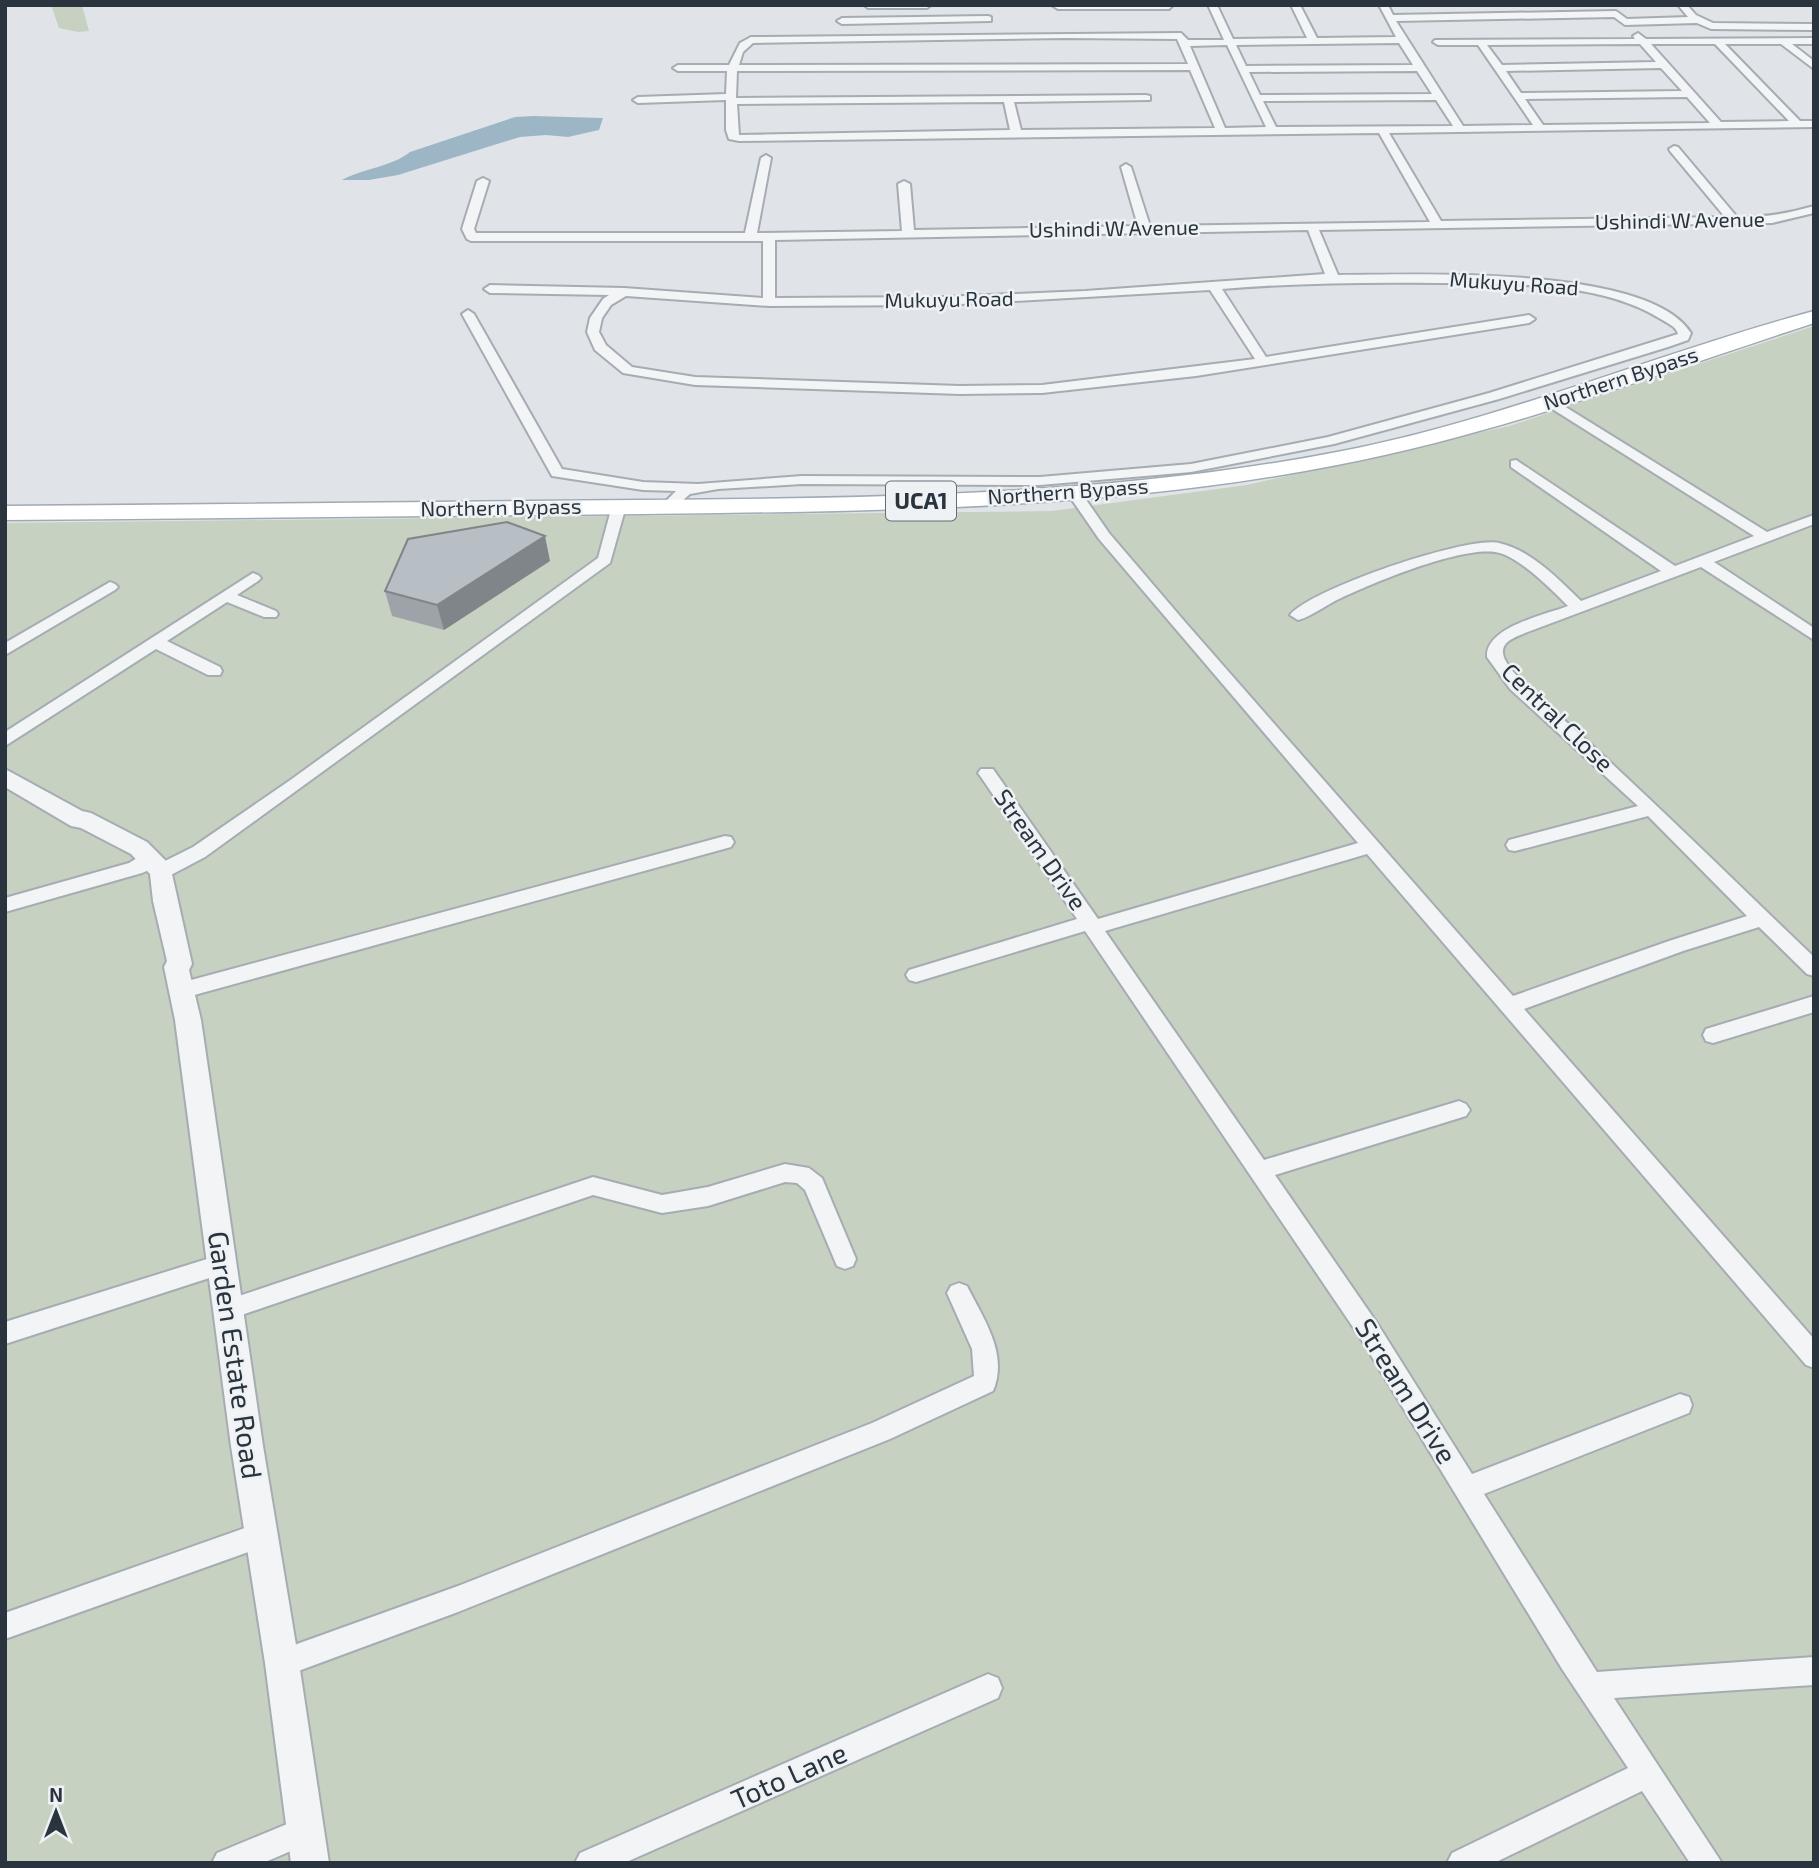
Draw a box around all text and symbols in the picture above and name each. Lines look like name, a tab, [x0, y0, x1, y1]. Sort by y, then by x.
street label: Ushindi W Avenue	[1595, 206, 1765, 233]
street label: Ushindi W Avenue	[1029, 214, 1199, 241]
street label: Mukuyu Road	[1449, 266, 1579, 299]
street label: Mukuyu Road	[884, 285, 1014, 312]
street label: Northern Bypass	[1540, 341, 1701, 414]
street label: Northern Bypass	[987, 472, 1149, 509]
road number: UCA1	[886, 481, 956, 520]
street label: Northern Bypass	[420, 493, 582, 520]
street label: Central Close	[1496, 657, 1620, 777]
street label: Stream Drive	[989, 783, 1094, 915]
street label: Garden Estate Road	[202, 1229, 270, 1481]
street label: Stream Drive	[1349, 1312, 1465, 1469]
street label: Toto Lane	[726, 1735, 852, 1816]
north arrow	[21, 1777, 91, 1847]
text: N	[49, 1783, 63, 1806]

